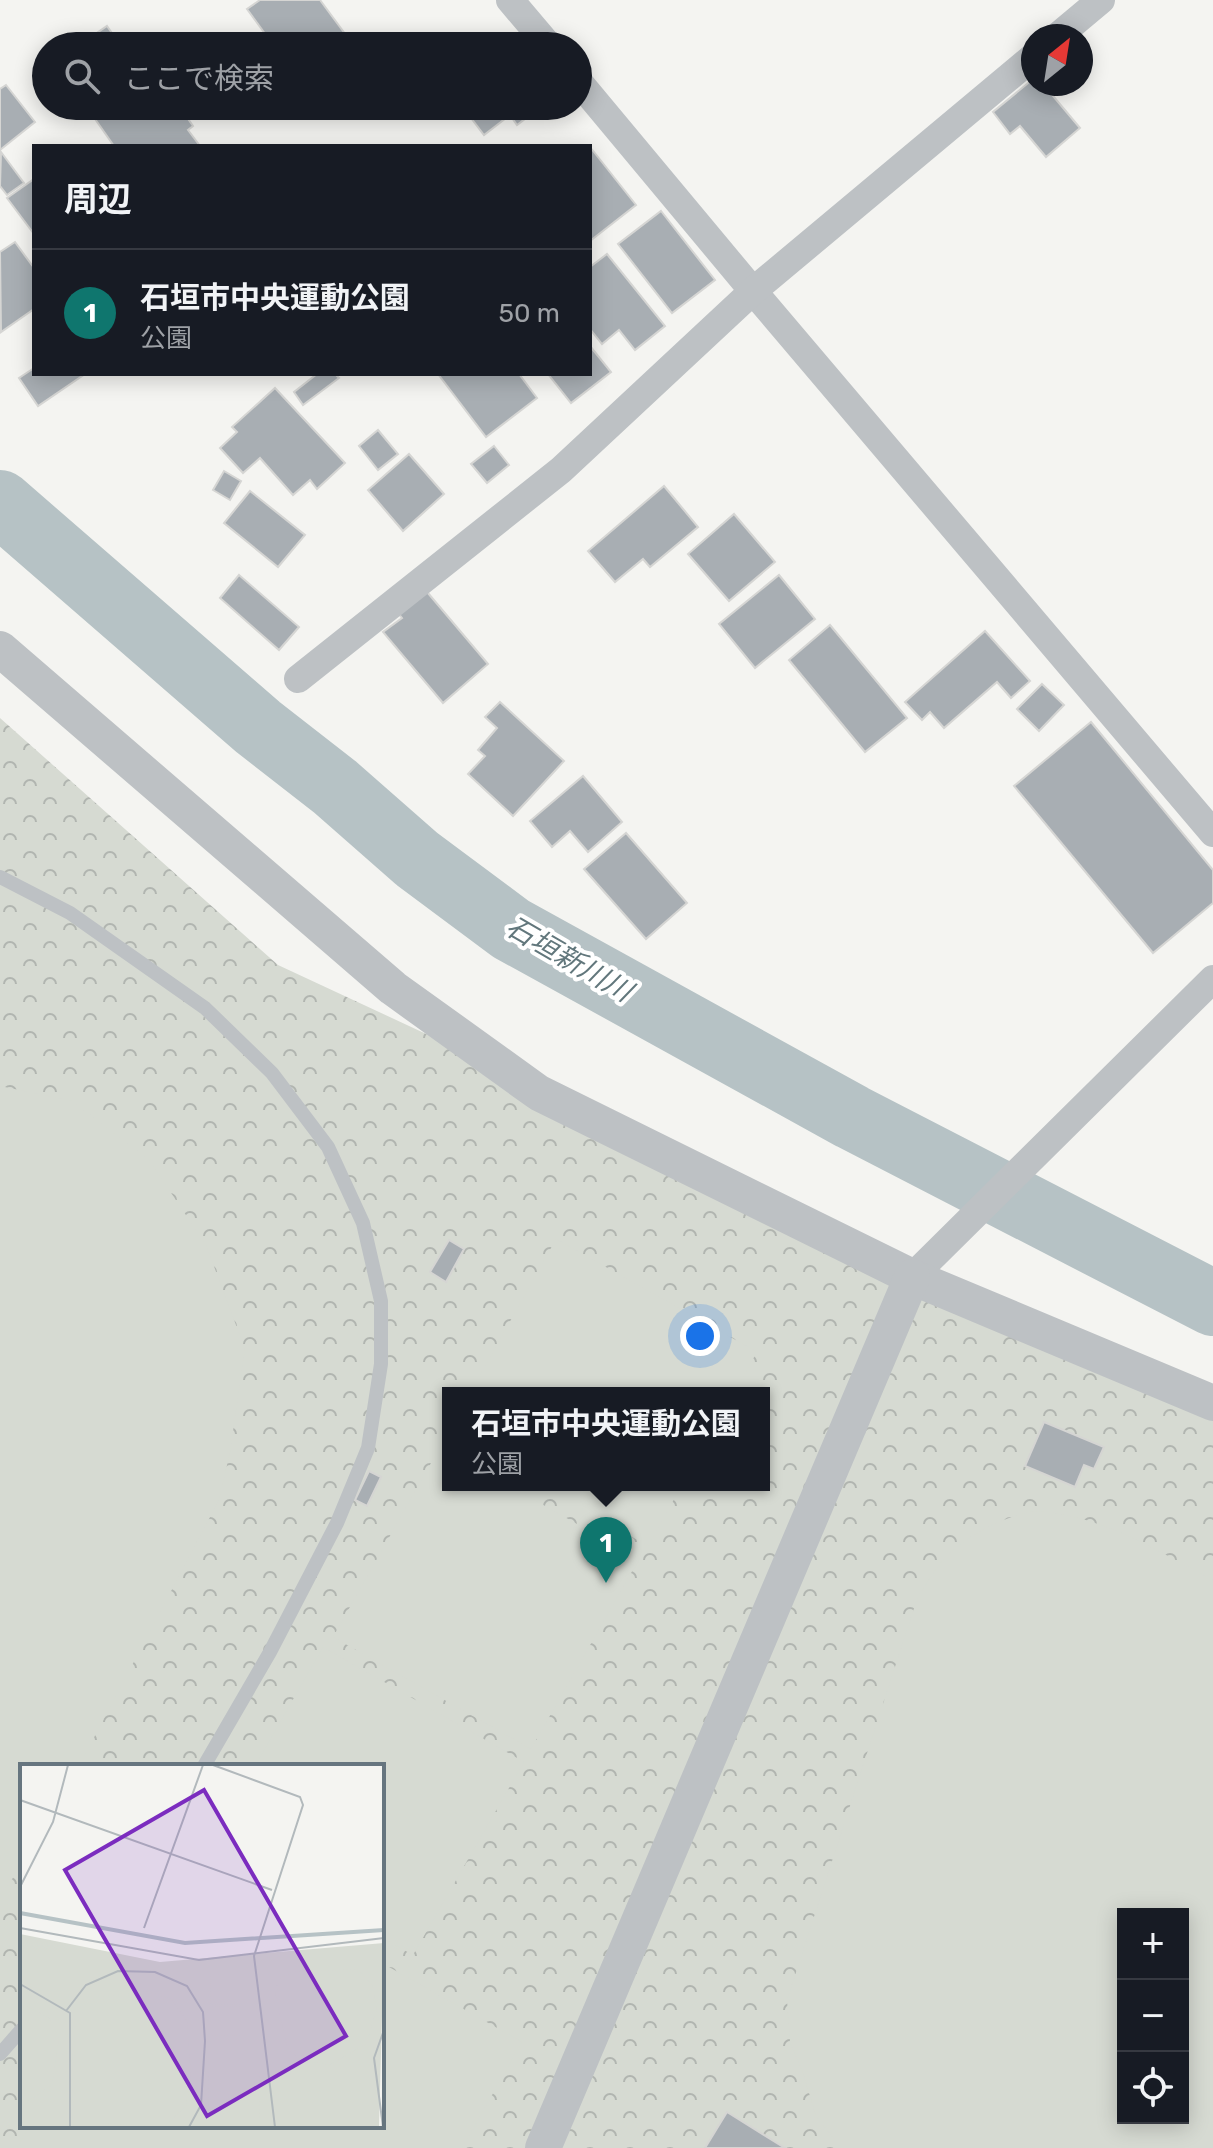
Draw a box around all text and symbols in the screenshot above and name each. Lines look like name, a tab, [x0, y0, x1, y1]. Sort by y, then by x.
north arrow	[1021, 24, 1093, 96]
search box	[32, 32, 592, 120]
icon: search	[60, 54, 104, 98]
text: ここで検索	[124, 61, 274, 97]
text: 周辺	[64, 179, 132, 220]
text: 石垣市中央運動公園	[140, 280, 410, 316]
text: 1	[84, 298, 96, 329]
text: 50 m	[499, 298, 560, 329]
text: 公園	[140, 323, 192, 354]
water label: 石垣新川川	[500, 910, 640, 1010]
your location	[680, 1316, 720, 1356]
popup	[442, 1387, 770, 1491]
text: 石垣市中央運動公園	[471, 1406, 741, 1442]
text: 公園	[471, 1449, 523, 1480]
pin: 1	[580, 1517, 632, 1583]
inset map	[20, 1764, 384, 2128]
map controls	[1117, 1908, 1189, 2124]
button: +	[1117, 1908, 1189, 1980]
button: −	[1117, 1980, 1189, 2052]
button: locate	[1117, 2052, 1189, 2124]

